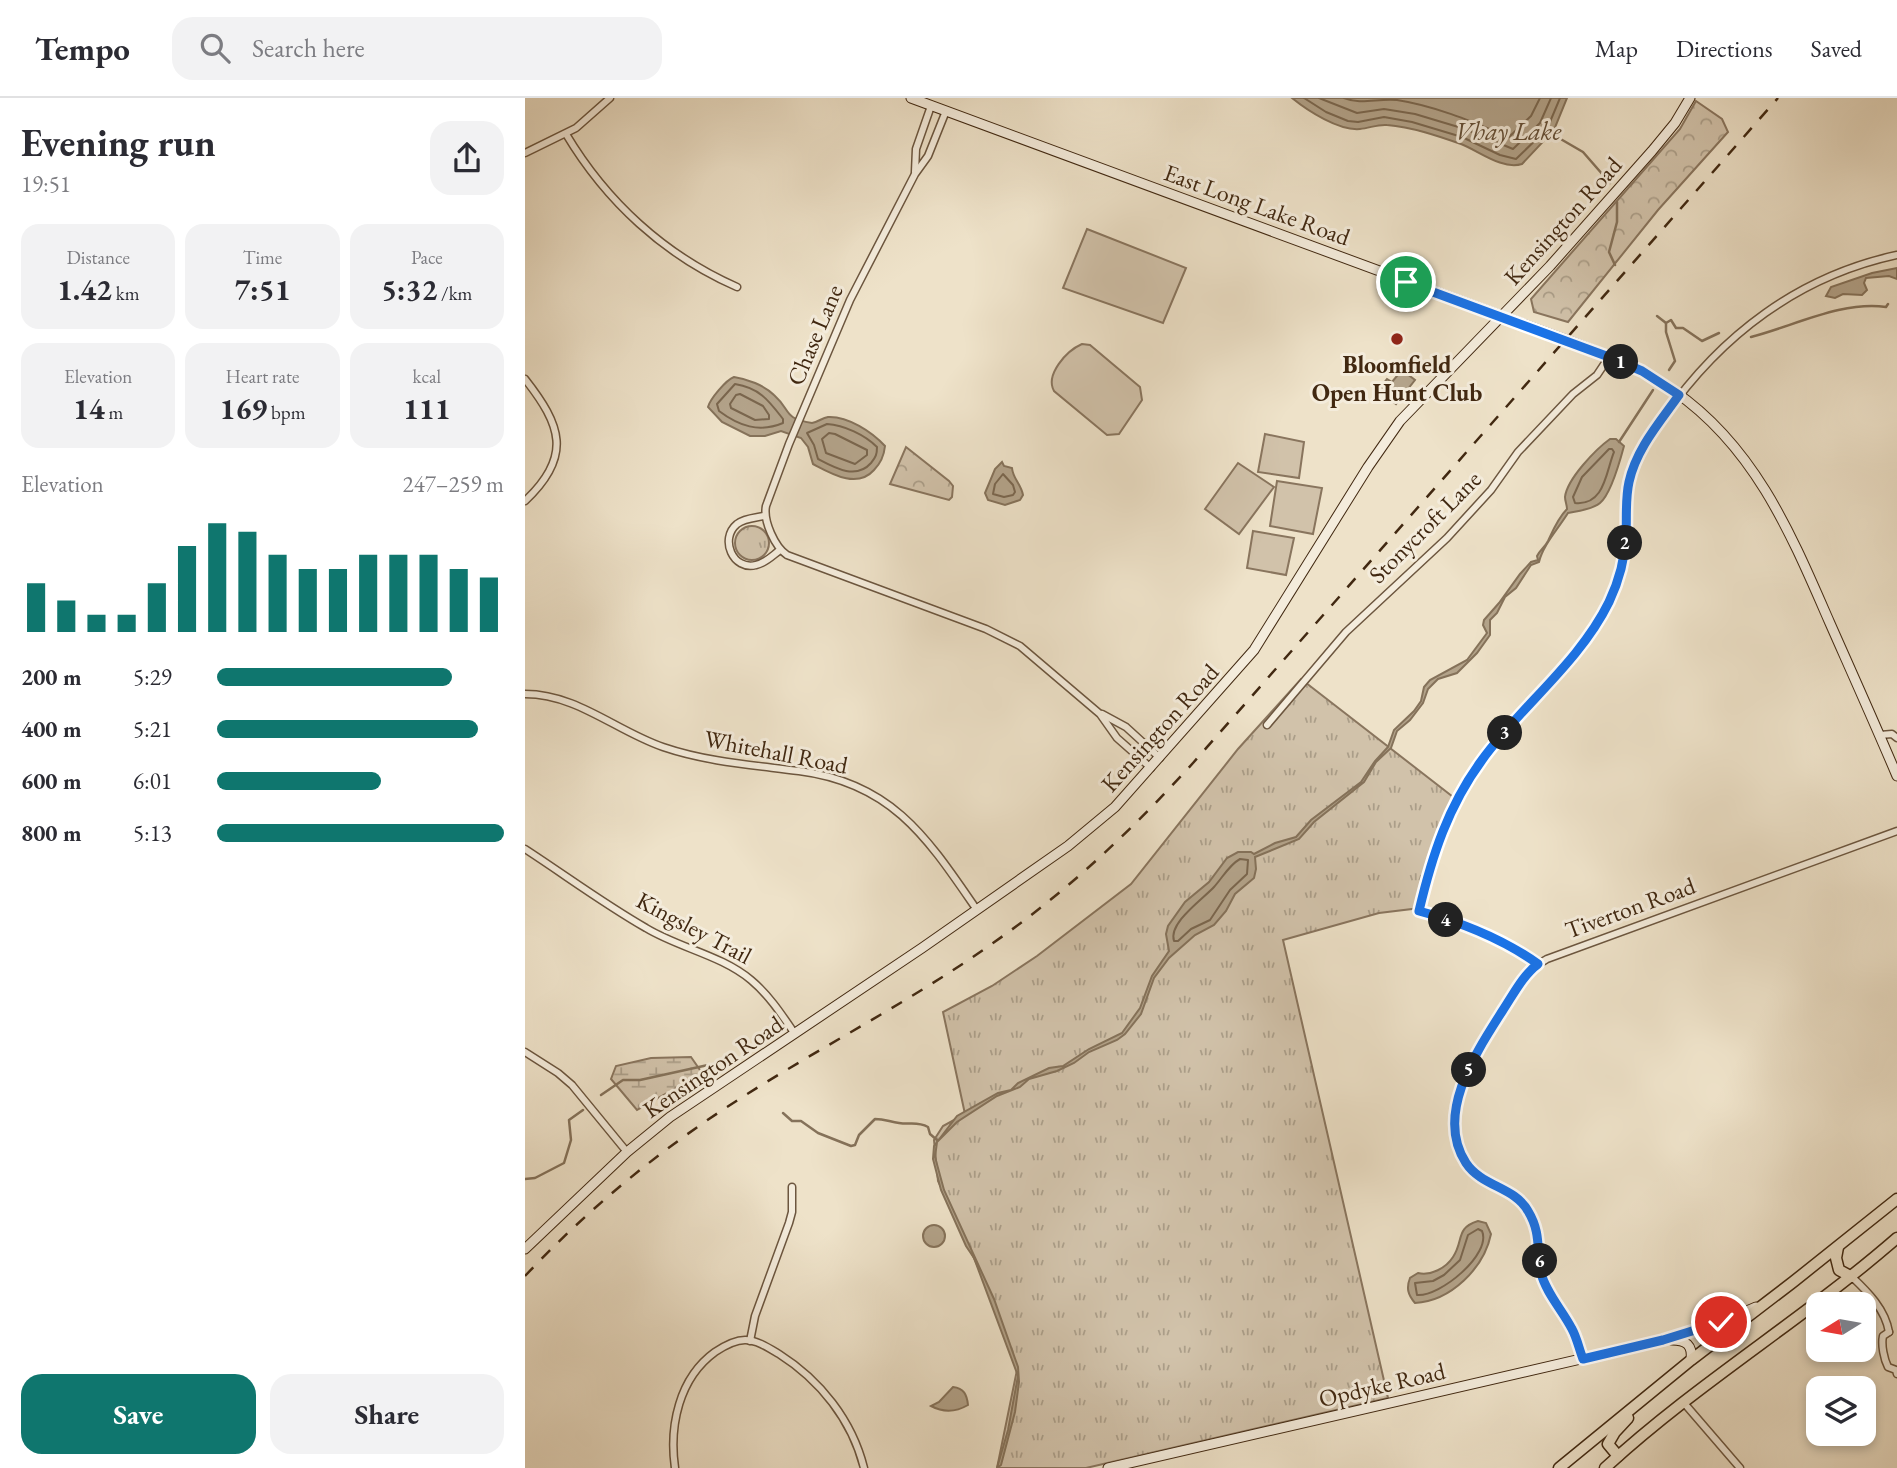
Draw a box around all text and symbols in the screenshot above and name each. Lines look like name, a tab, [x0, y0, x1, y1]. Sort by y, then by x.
search box	[172, 17, 662, 80]
text: Tempo	[35, 27, 130, 70]
icon: search	[196, 29, 234, 67]
text: Search here	[252, 31, 365, 65]
text: Map	[1595, 33, 1638, 64]
text: Directions	[1676, 33, 1773, 64]
text: Saved	[1811, 33, 1862, 64]
water label: Vhay Lake	[1455, 114, 1562, 148]
text: Evening run	[21, 118, 216, 167]
button: share	[430, 121, 504, 195]
street label: Kensington Road	[1497, 149, 1629, 291]
street label: East Long Lake Road	[1160, 157, 1355, 253]
text: 19:51	[21, 169, 71, 199]
text: Distance	[66, 245, 130, 270]
text: Time	[243, 245, 282, 270]
text: Pace	[411, 245, 443, 270]
pin	[1376, 252, 1436, 312]
icon: arrive	[1387, 263, 1425, 301]
text: 1.42	[57, 270, 112, 309]
text: 7:51	[234, 270, 291, 309]
text: 5:32	[381, 270, 437, 309]
street label: Chase Lane	[779, 280, 850, 390]
text: km	[112, 281, 139, 306]
text: /km	[437, 281, 472, 306]
marker: Bloomfield Open Hunt Club	[1389, 331, 1405, 347]
pin: 1	[1603, 344, 1639, 380]
place label: Bloomfield Open Hunt Club	[1312, 349, 1482, 408]
text: 1	[1615, 349, 1626, 374]
text: Elevation	[64, 364, 132, 389]
text: Heart rate	[226, 364, 299, 389]
text: kcal	[413, 364, 441, 389]
text: 14	[73, 389, 105, 428]
text: 169	[220, 389, 267, 428]
text: 111	[403, 389, 451, 428]
text: m	[105, 400, 123, 425]
text: bpm	[267, 400, 305, 425]
street label: Stonycroft Lane	[1362, 464, 1488, 590]
text: Elevation	[21, 469, 104, 499]
text: 247–259 m	[403, 469, 504, 499]
pin: 2	[1607, 526, 1643, 560]
text: 2	[1619, 530, 1630, 555]
street label: Kensington Road	[1094, 656, 1226, 798]
text: 200 m	[21, 662, 82, 692]
text: 5:29	[133, 662, 172, 692]
text: 400 m	[21, 714, 82, 744]
text: 5:21	[133, 714, 172, 744]
pin: 3	[1487, 716, 1523, 750]
text: 3	[1499, 720, 1510, 745]
street label: Whitehall Road	[702, 722, 851, 781]
text: 600 m	[21, 766, 82, 796]
text: 6:01	[133, 766, 172, 796]
text: 800 m	[21, 818, 82, 848]
text: 5:13	[133, 818, 172, 848]
street label: Tiverton Road	[1560, 869, 1700, 945]
street label: Kingsley Trail	[631, 884, 758, 971]
pin: 4	[1429, 902, 1464, 938]
text: 4	[1440, 907, 1451, 932]
street label: Kensington Road	[637, 1008, 789, 1125]
pin: 5	[1451, 1052, 1487, 1088]
text: 5	[1463, 1057, 1474, 1082]
pin: 6	[1523, 1244, 1557, 1278]
text: 6	[1534, 1248, 1545, 1273]
pin	[1691, 1292, 1751, 1352]
north arrow	[1806, 1292, 1876, 1362]
map controls	[1806, 1292, 1876, 1446]
icon: check	[1702, 1303, 1740, 1341]
street label: Opdyke Road	[1316, 1355, 1449, 1414]
button: Save	[21, 1374, 256, 1454]
button: Share	[270, 1374, 504, 1454]
button: layers	[1806, 1376, 1876, 1446]

